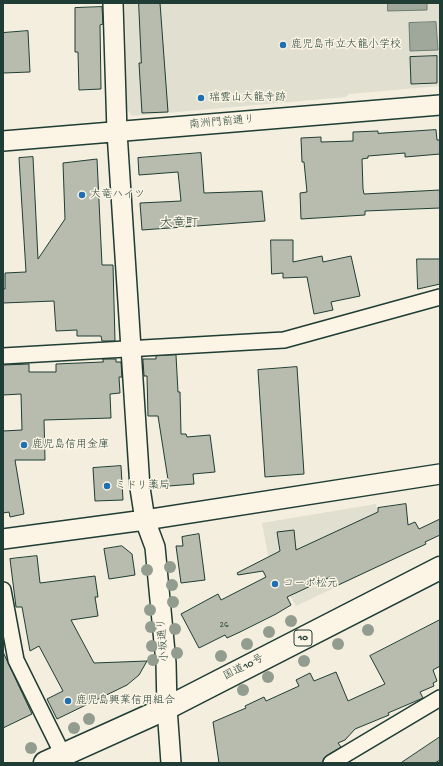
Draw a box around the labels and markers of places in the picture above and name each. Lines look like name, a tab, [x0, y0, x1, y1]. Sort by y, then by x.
place label: 鹿児島市立大龍小学校	[291, 38, 401, 52]
marker: 鹿児島市立大龍小学校	[278, 40, 288, 50]
place label: 瑞雲山大龍寺跡	[209, 91, 286, 105]
marker: 瑞雲山大龍寺跡	[196, 93, 206, 103]
place label: 大竜ハイツ	[90, 188, 145, 202]
marker: 大竜ハイツ	[77, 190, 87, 200]
place label: 鹿児島信用金庫	[32, 438, 109, 452]
marker: 鹿児島信用金庫	[19, 440, 29, 450]
place label: ミドリ薬局	[115, 479, 170, 493]
marker: ミドリ薬局	[102, 481, 112, 491]
place label: コーポ松元	[283, 577, 338, 591]
marker: コーポ松元	[270, 579, 280, 589]
place label: 鹿児島興業信用組合	[76, 694, 175, 708]
marker: 鹿児島興業信用組合	[63, 696, 73, 706]

